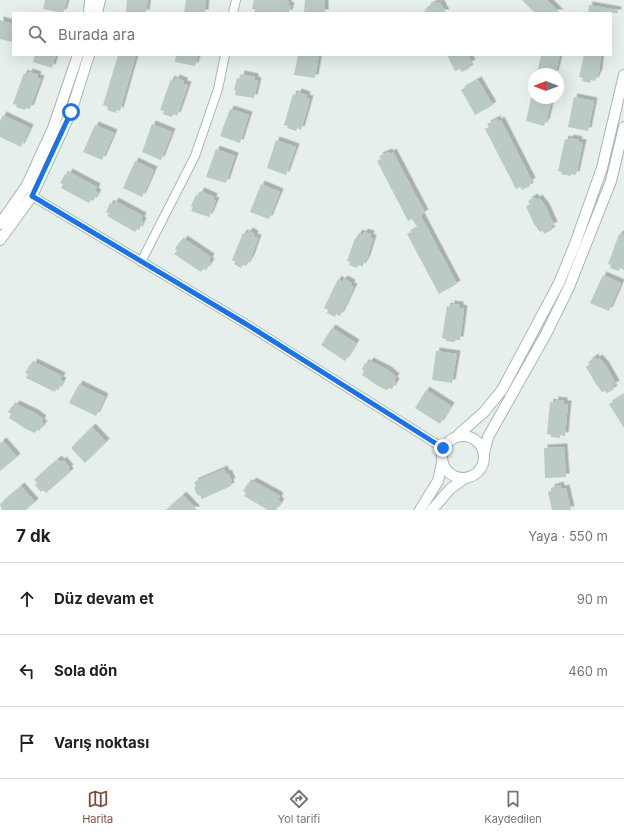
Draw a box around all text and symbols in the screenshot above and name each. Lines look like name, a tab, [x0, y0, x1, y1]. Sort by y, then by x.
search box	[12, 12, 612, 56]
icon: search	[26, 23, 48, 45]
text: Burada ara	[58, 25, 135, 44]
north arrow	[528, 68, 564, 104]
route start	[62, 103, 80, 121]
route end	[434, 439, 452, 457]
text: 7 dk	[16, 526, 51, 546]
text: Yaya · 550 m	[528, 528, 608, 544]
icon: ahead	[16, 588, 38, 610]
text: Düz devam et	[54, 589, 154, 608]
text: 90 m	[577, 591, 608, 607]
icon: left	[16, 660, 38, 682]
text: Sola dön	[54, 661, 117, 680]
text: 460 m	[568, 663, 608, 679]
icon: arrive	[16, 732, 38, 754]
text: Varış noktası	[54, 733, 149, 752]
tab: Harita	[82, 788, 113, 826]
tab: Yol tarifi	[278, 788, 320, 826]
tab: Kaydedilen	[484, 788, 542, 826]

